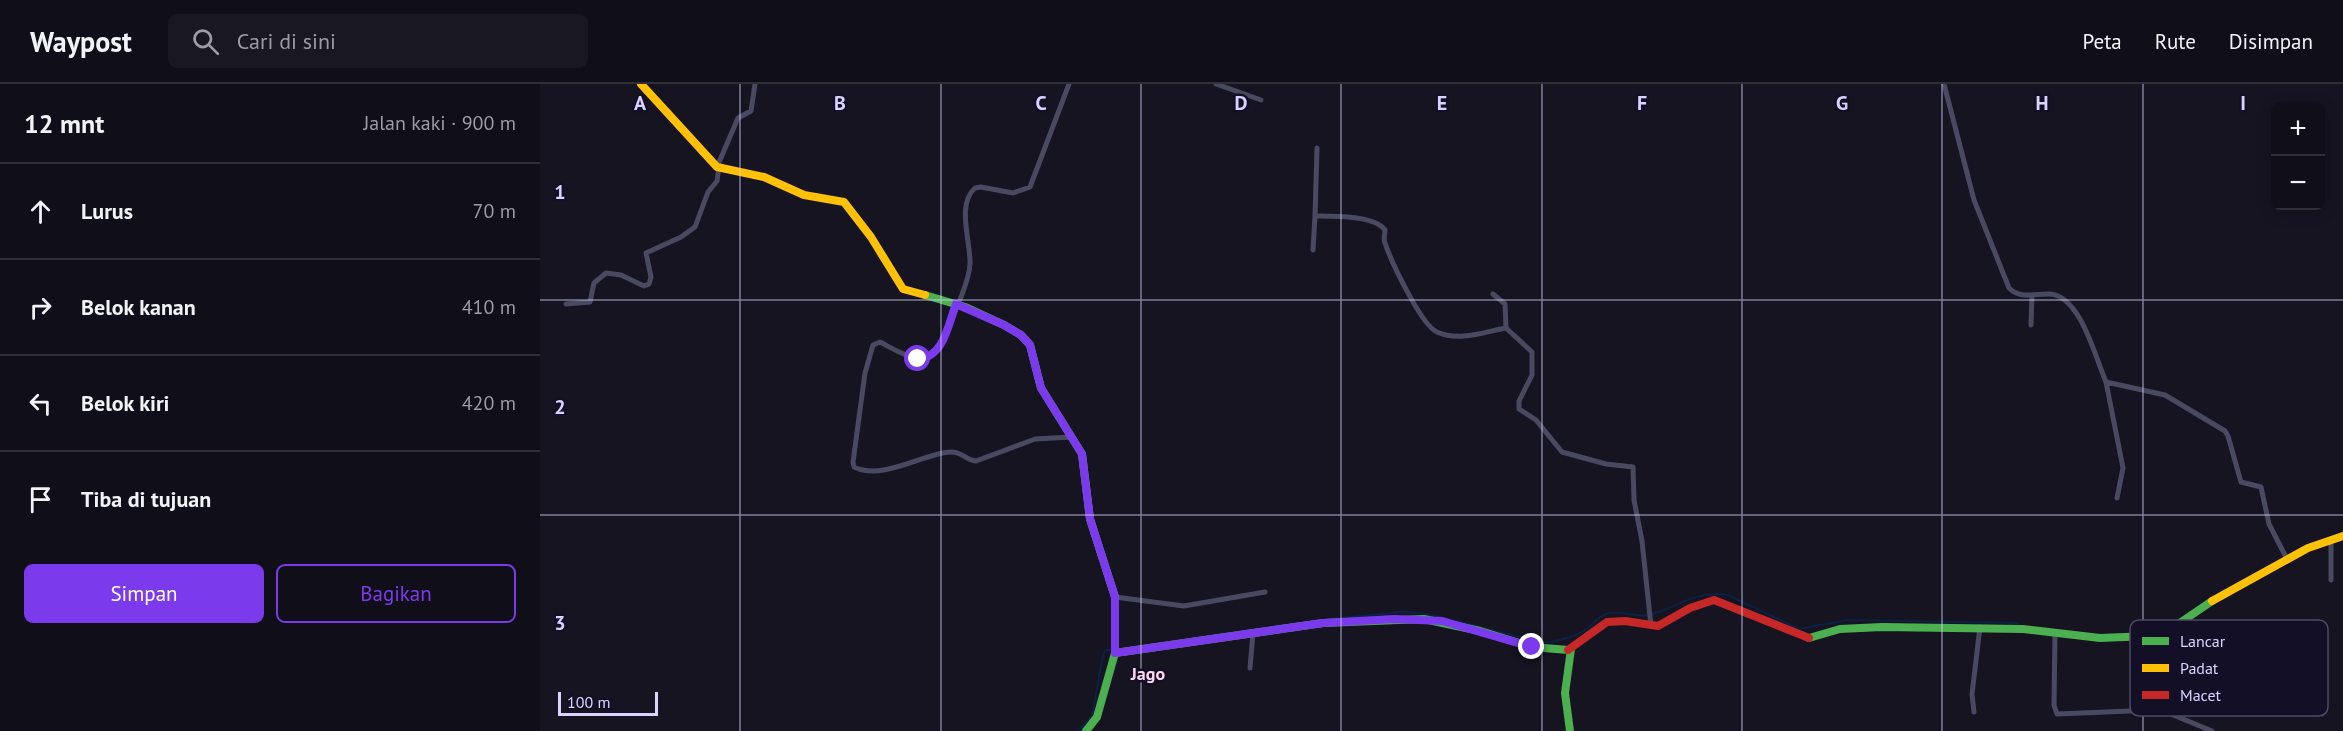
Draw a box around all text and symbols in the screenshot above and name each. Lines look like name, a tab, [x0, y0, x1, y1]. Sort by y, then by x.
search box	[168, 14, 588, 68]
text: Waypost	[30, 23, 132, 60]
icon: search	[189, 25, 222, 58]
text: Cari di sini	[237, 27, 336, 55]
text: Peta	[2082, 28, 2122, 55]
text: Rute	[2155, 28, 2196, 55]
text: Disimpan	[2229, 28, 2313, 55]
text: A	[634, 90, 647, 116]
text: B	[834, 90, 846, 116]
text: C	[1035, 90, 1047, 116]
text: D	[1235, 90, 1248, 116]
text: E	[1437, 90, 1447, 116]
text: F	[1637, 90, 1647, 116]
text: G	[1836, 90, 1848, 116]
text: H	[2035, 90, 2049, 116]
text: I	[2240, 90, 2246, 116]
map controls	[2271, 102, 2325, 210]
button: +	[2271, 102, 2325, 156]
text: 12 mnt	[24, 107, 104, 140]
text: Jalan kaki · 900 m	[363, 110, 516, 136]
button: −	[2271, 156, 2325, 210]
text: 1	[554, 179, 566, 205]
icon: ahead	[24, 195, 57, 228]
text: Lurus	[81, 197, 133, 225]
text: 70 m	[473, 198, 516, 224]
icon: right	[24, 291, 57, 324]
text: Belok kanan	[81, 293, 196, 321]
text: 410 m	[462, 294, 516, 320]
route start	[904, 345, 930, 371]
icon: left	[24, 387, 57, 420]
text: Belok kiri	[81, 389, 170, 417]
text: 420 m	[462, 390, 516, 416]
text: 2	[554, 394, 566, 420]
icon: arrive	[24, 483, 57, 516]
text: Tiba di tujuan	[81, 485, 211, 513]
button: Simpan	[24, 564, 264, 623]
button: Bagikan	[276, 564, 516, 623]
text: 3	[554, 610, 566, 636]
legend	[2130, 620, 2328, 716]
text: Lancar	[2180, 631, 2226, 651]
route end	[1518, 633, 1544, 659]
text: Padat	[2180, 658, 2219, 678]
district label: Jago	[1130, 662, 1165, 685]
text: Macet	[2180, 685, 2222, 705]
scale bar	[558, 689, 658, 716]
text: 100 m	[567, 692, 610, 712]

